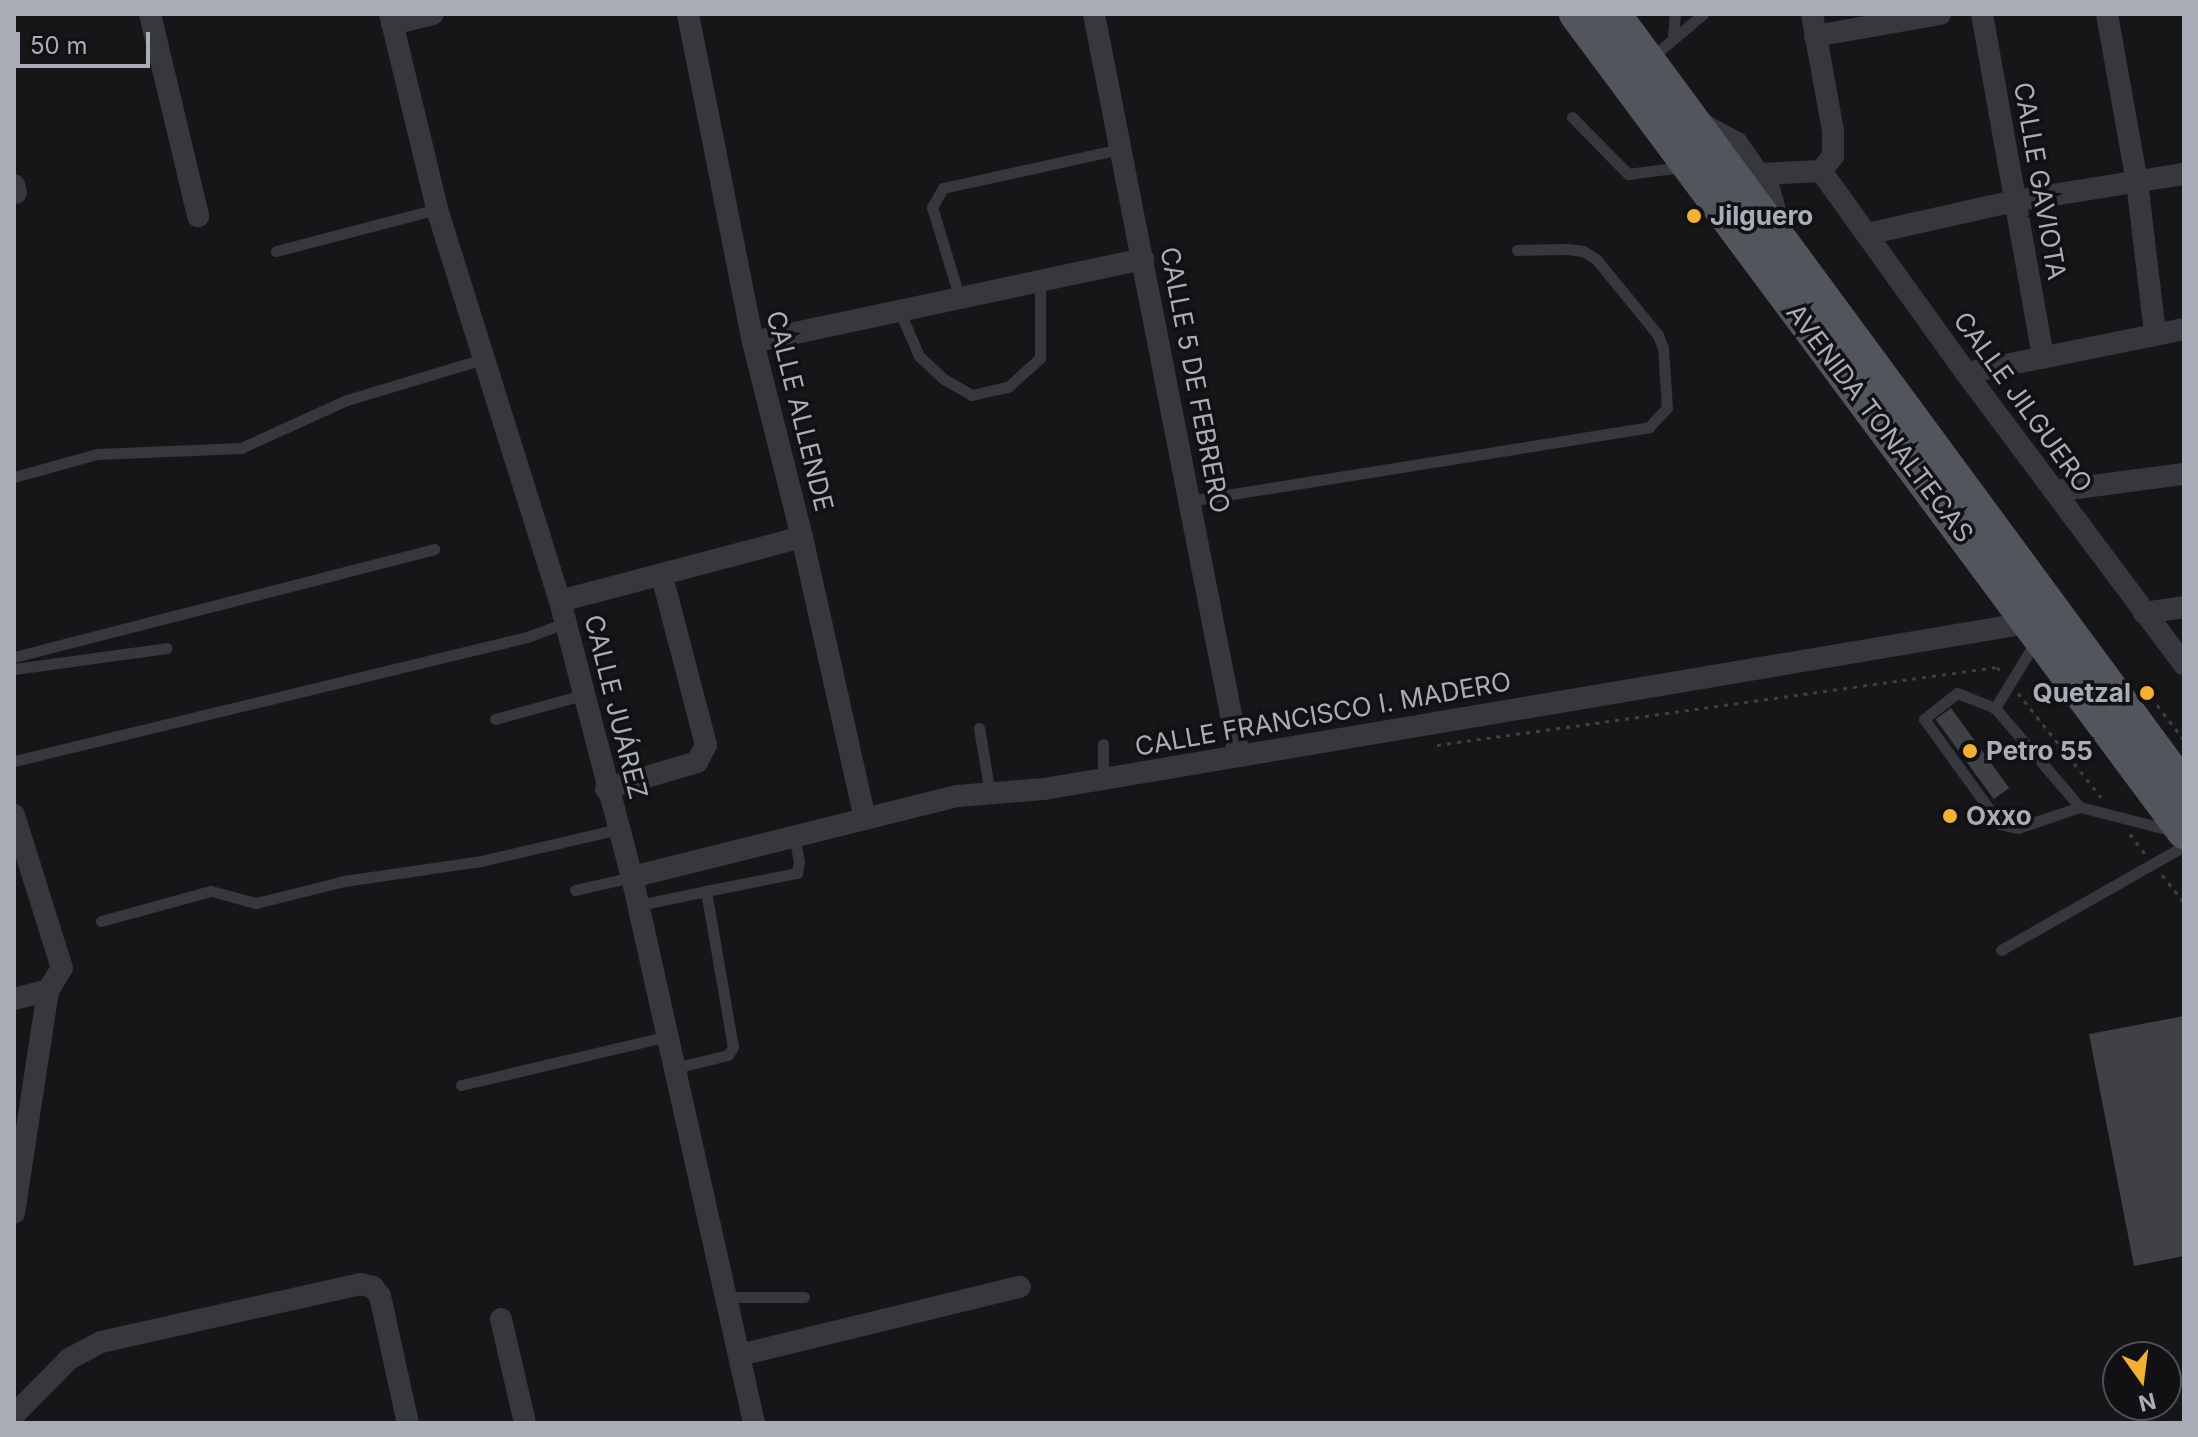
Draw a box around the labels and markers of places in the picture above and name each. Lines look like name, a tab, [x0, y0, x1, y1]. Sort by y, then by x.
place label: Jilguero	[1710, 200, 1813, 232]
marker: Jilguero	[1685, 207, 1703, 225]
place label: Quetzal	[2033, 677, 2131, 709]
marker: Quetzal	[2138, 684, 2156, 702]
place label: Petro 55	[1986, 735, 2093, 767]
marker: Petro 55	[1961, 742, 1979, 760]
place label: Oxxo	[1966, 800, 2032, 832]
marker: Oxxo	[1941, 807, 1959, 825]

